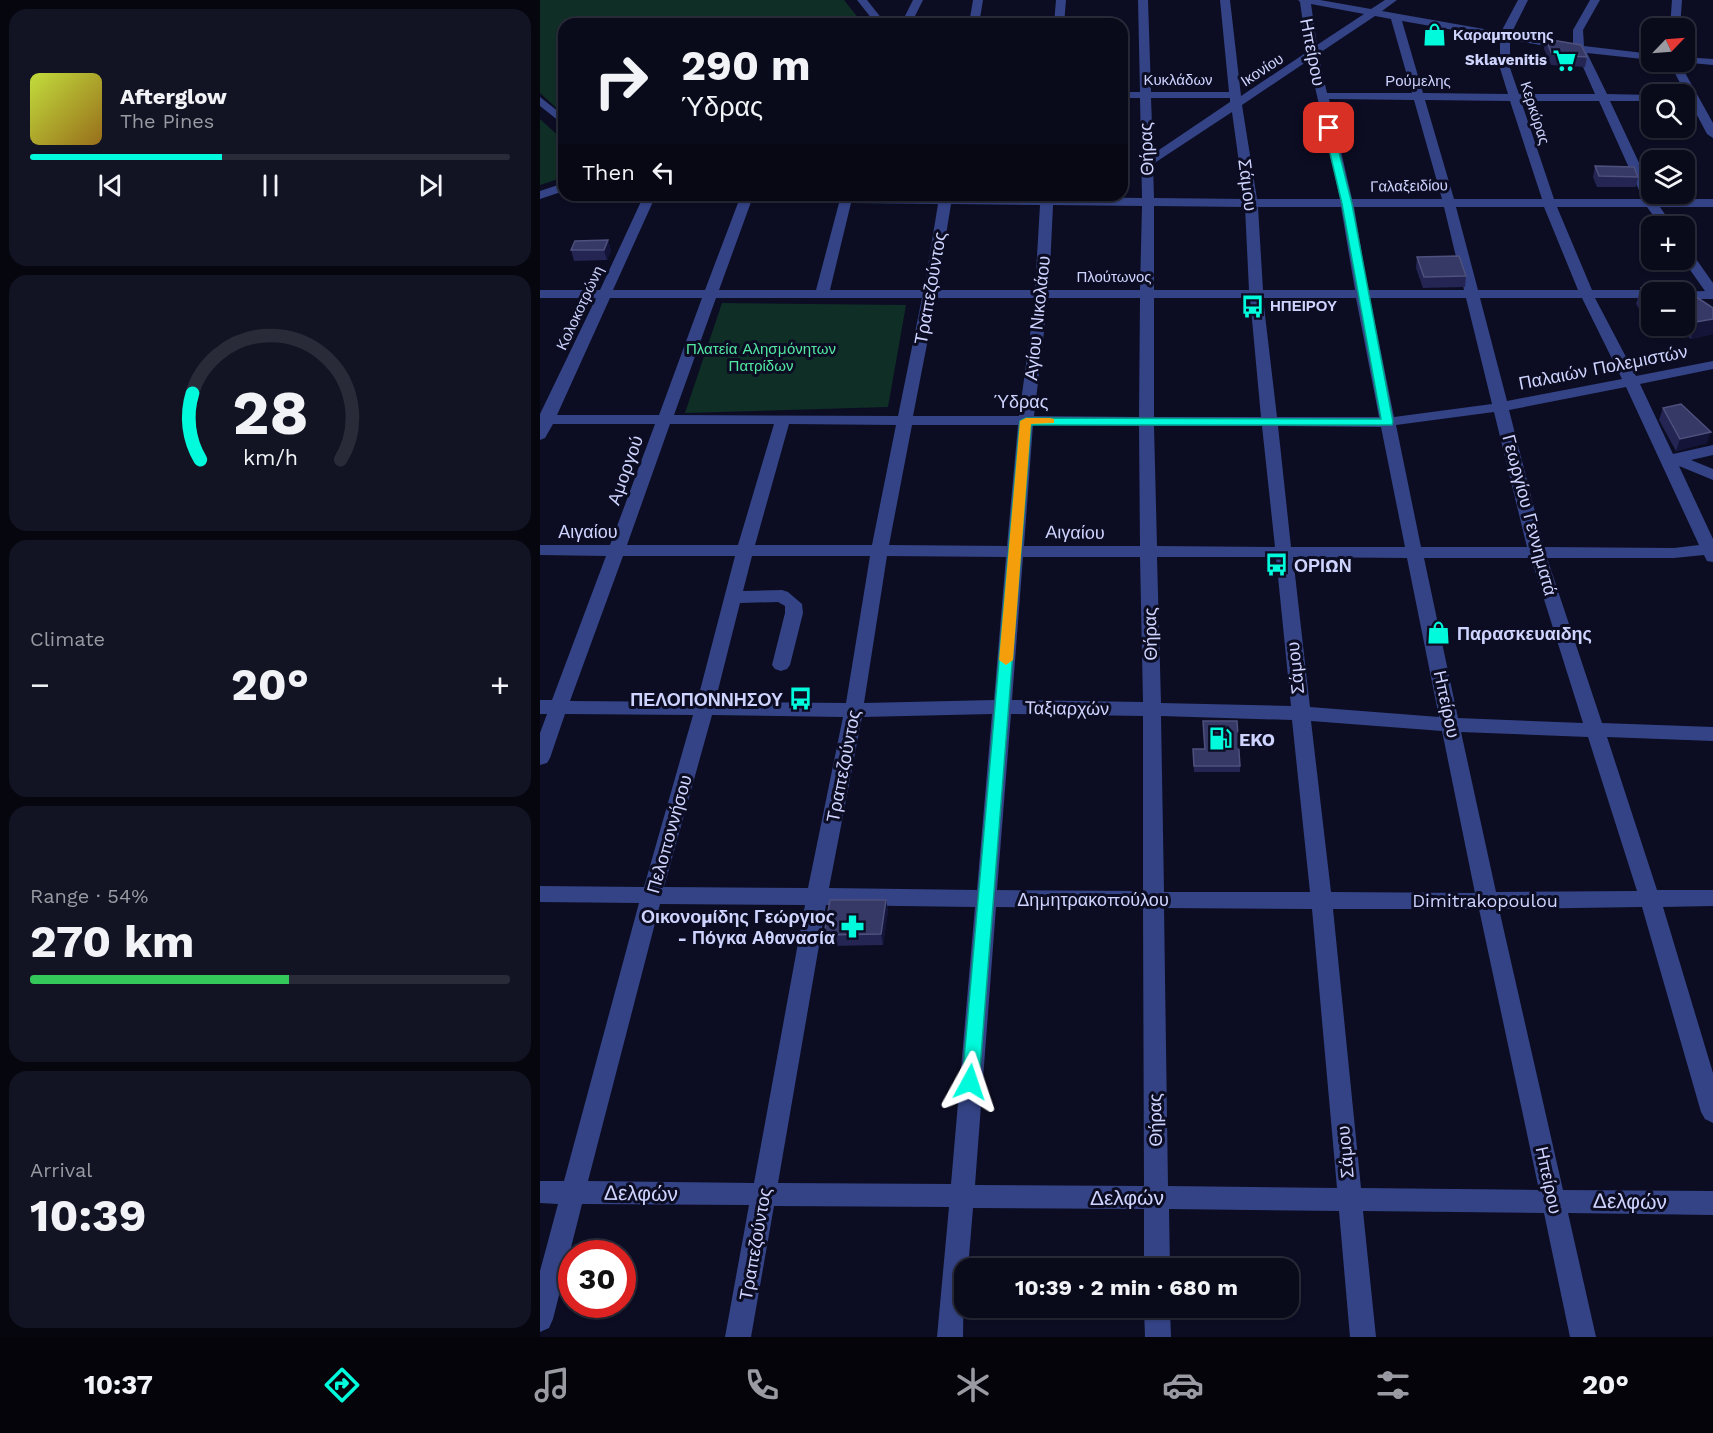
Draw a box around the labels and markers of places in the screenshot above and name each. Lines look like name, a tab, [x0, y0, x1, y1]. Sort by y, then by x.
shop icon: Καραμπουτης	[1422, 22, 1448, 48]
place label: Καραμπουτης	[1453, 26, 1554, 44]
supermarket icon: Sklavenitis	[1552, 47, 1578, 73]
place label: Sklavenitis	[1465, 51, 1547, 69]
pin	[1303, 102, 1354, 153]
bus stop icon: ΗΠΕΙΡΟΥ	[1239, 293, 1265, 319]
place label: ΗΠΕΙΡΟΥ	[1270, 297, 1337, 315]
bus stop icon: ΟΡΙΩΝ	[1263, 552, 1289, 578]
place label: ΟΡΙΩΝ	[1294, 555, 1352, 576]
shop icon: Παρασκευαιδης	[1426, 620, 1452, 646]
place label: Παρασκευαιδης	[1457, 623, 1592, 644]
bus stop icon: ΠΕΛΟΠΟΝΝΗΣΟΥ	[788, 686, 814, 712]
place label: ΠΕΛΟΠΟΝΝΗΣΟΥ	[630, 689, 783, 710]
fuel station icon: EKO	[1208, 726, 1234, 752]
place label: EKO	[1239, 729, 1275, 750]
place label: Οικονομίδης Γεώργιος - Πόγκα Αθανασία	[641, 906, 835, 948]
pharmacy icon: Οικονομίδης Γεώργιος - Πόγκα Αθανασία	[840, 913, 866, 939]

